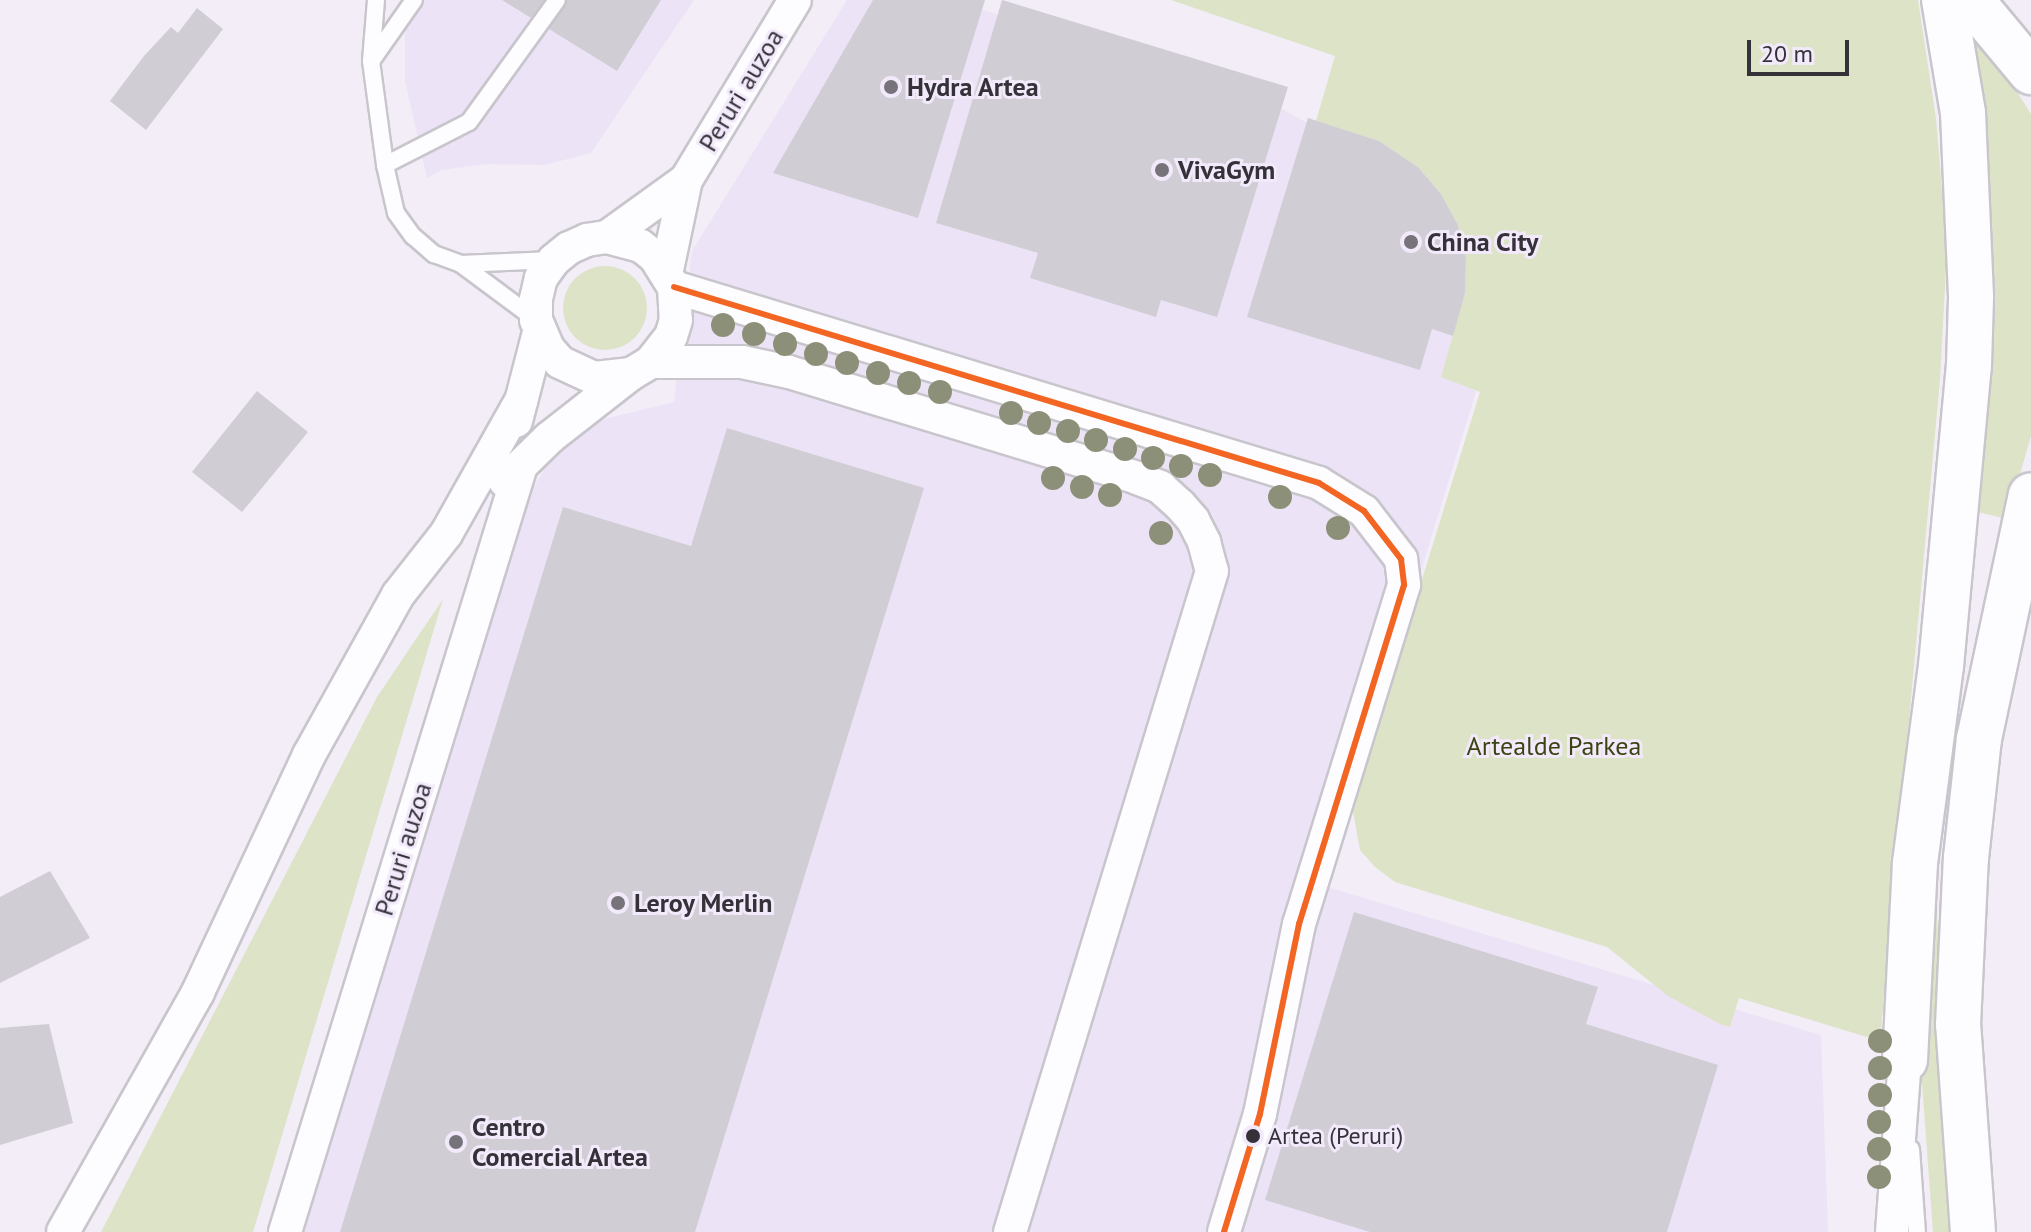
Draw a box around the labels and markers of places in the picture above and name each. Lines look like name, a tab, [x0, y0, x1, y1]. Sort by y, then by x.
place label: Hydra Artea	[907, 71, 1040, 103]
marker: Hydra Artea	[882, 78, 900, 96]
place label: VivaGym	[1178, 154, 1275, 186]
marker: VivaGym	[1153, 161, 1171, 179]
place label: China City	[1427, 226, 1539, 258]
marker: China City	[1402, 233, 1420, 251]
place label: Leroy Merlin	[634, 887, 773, 919]
marker: Leroy Merlin	[609, 894, 627, 912]
place label: Centro Comercial Artea	[472, 1111, 649, 1172]
place label: Artea (Peruri)	[1268, 1122, 1403, 1150]
marker: Artea (Peruri)	[1245, 1128, 1261, 1144]
marker: Centro Comercial Artea	[447, 1133, 465, 1151]

